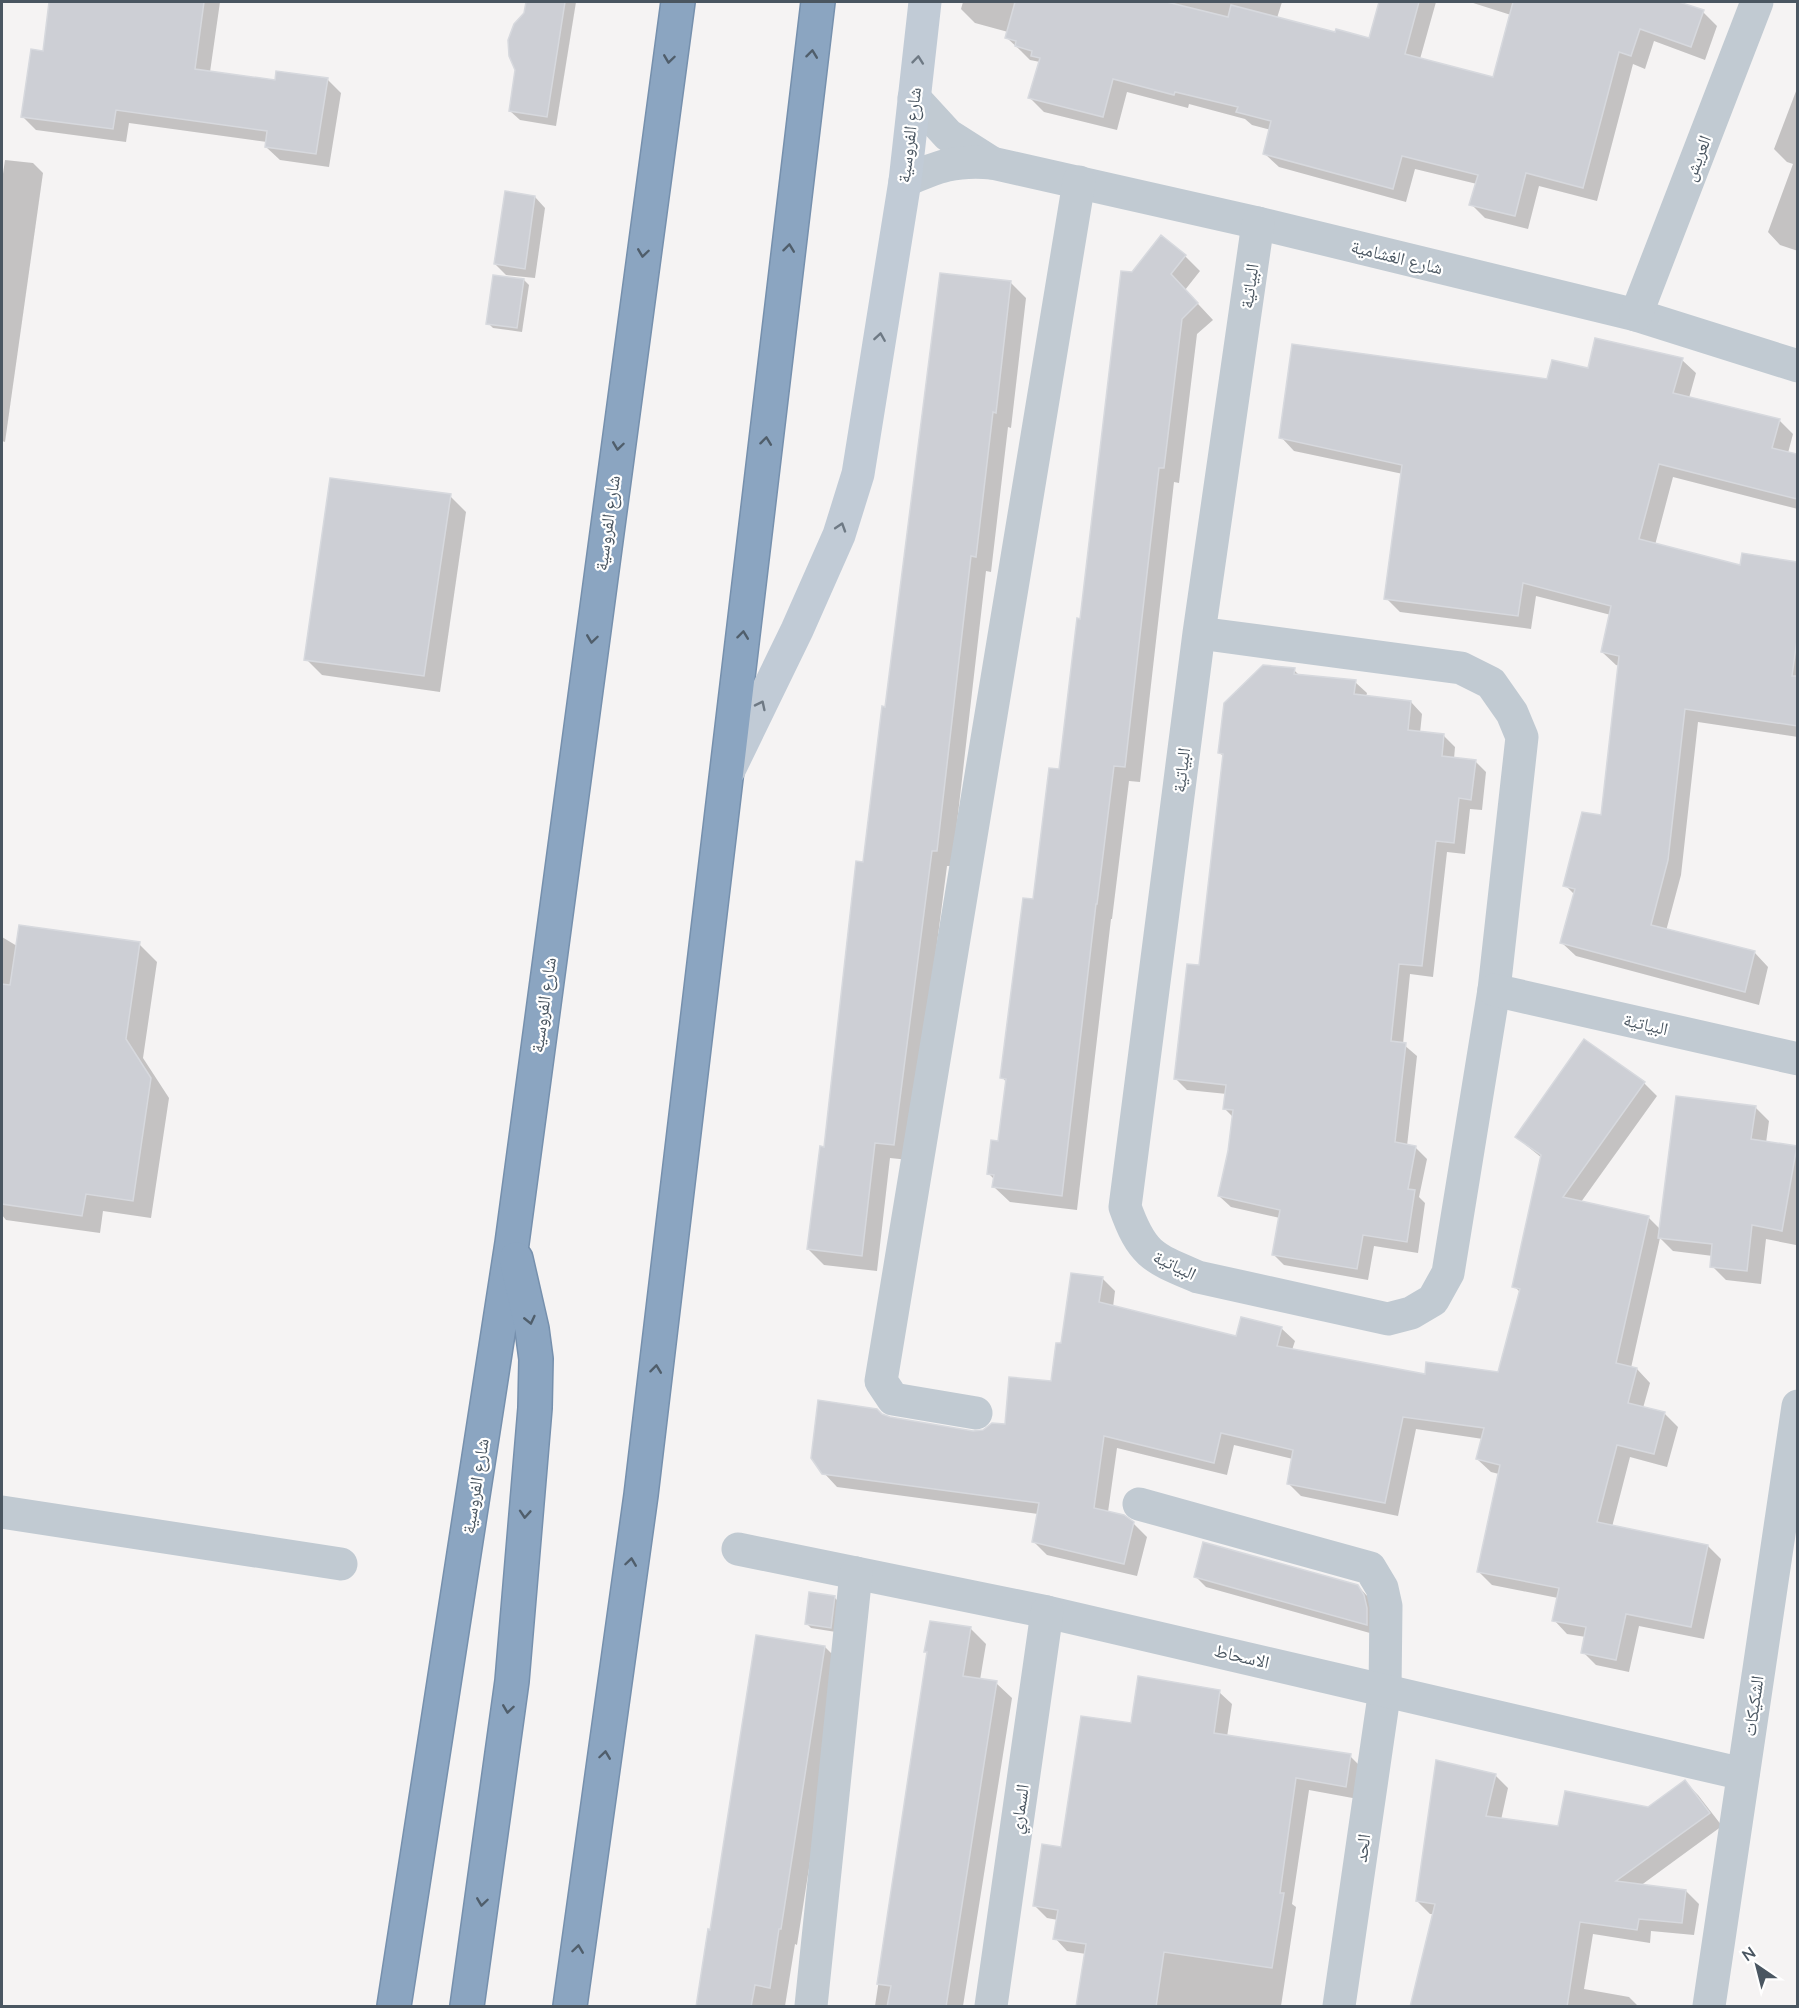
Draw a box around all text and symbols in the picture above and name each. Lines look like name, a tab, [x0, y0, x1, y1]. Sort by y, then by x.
one-way arrow	[805, 50, 818, 59]
one-way arrow	[664, 55, 676, 64]
one-way arrow	[911, 56, 924, 65]
street label: شارع الفروسية	[892, 86, 926, 184]
street label: العريش	[1678, 132, 1716, 184]
street label: شارع الغشامية	[1349, 234, 1445, 280]
one-way arrow	[782, 243, 795, 252]
one-way arrow	[638, 248, 650, 257]
street label: البياتية	[1234, 262, 1264, 310]
one-way arrow	[873, 332, 885, 341]
one-way arrow	[759, 437, 772, 446]
one-way arrow	[612, 441, 624, 450]
street label: شارع الفروسية	[589, 474, 625, 572]
one-way arrow	[834, 522, 846, 533]
one-way arrow	[736, 630, 748, 640]
one-way arrow	[586, 635, 599, 644]
one-way arrow	[753, 700, 765, 711]
street label: البياتية	[1167, 746, 1195, 794]
street label: شارع الفروسية	[525, 956, 561, 1054]
street label: البياتية	[1621, 1008, 1671, 1040]
street label: البياتية	[1150, 1245, 1200, 1285]
one-way arrow	[523, 1315, 536, 1325]
one-way arrow	[649, 1364, 661, 1373]
street label: شارع الفروسية	[456, 1437, 494, 1535]
one-way arrow	[519, 1510, 532, 1519]
one-way arrow	[625, 1558, 637, 1567]
street label: الاسحاط	[1212, 1639, 1272, 1673]
street label: الشكيكات	[1737, 1674, 1769, 1738]
one-way arrow	[503, 1704, 515, 1713]
one-way arrow	[598, 1751, 610, 1760]
street label: السماري	[1004, 1783, 1037, 1836]
street label: الحد	[1349, 1832, 1375, 1864]
one-way arrow	[476, 1897, 488, 1906]
north arrow	[1727, 1936, 1787, 1996]
text: N	[1738, 1942, 1759, 1965]
one-way arrow	[572, 1944, 584, 1953]

